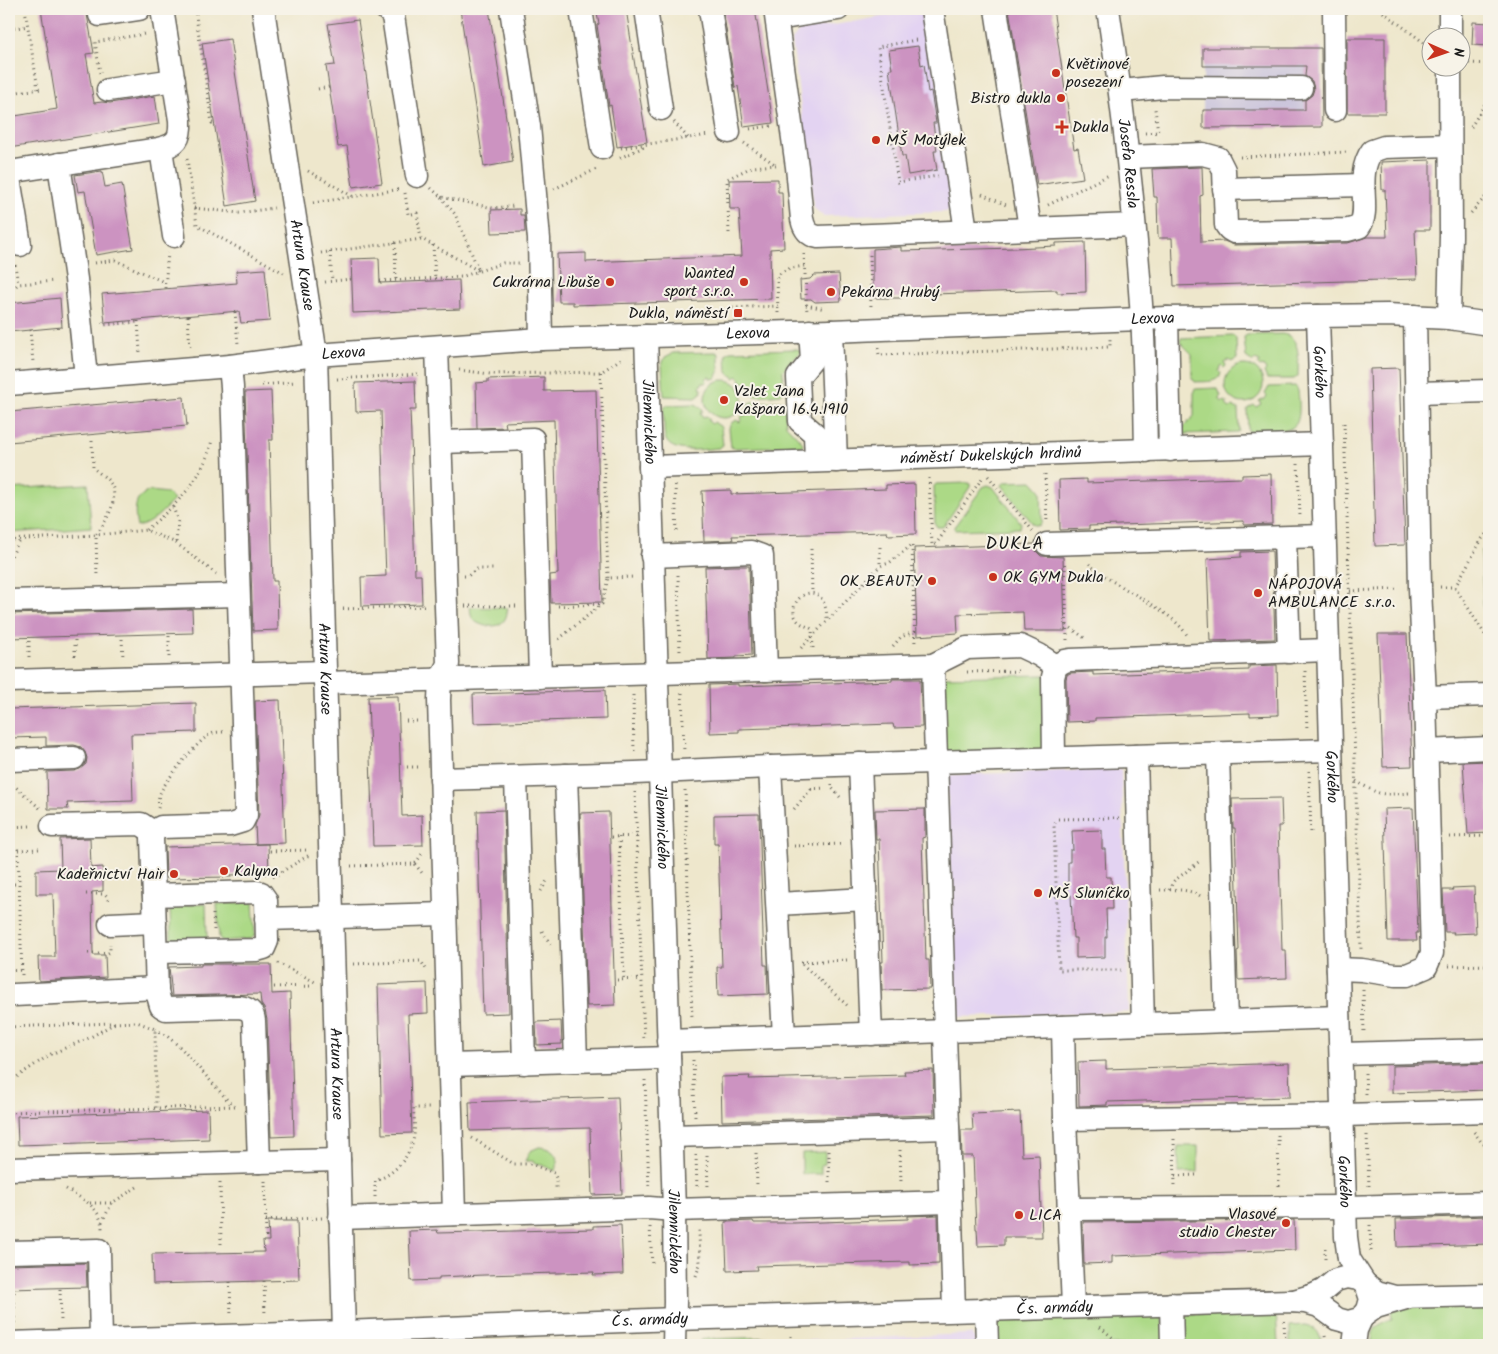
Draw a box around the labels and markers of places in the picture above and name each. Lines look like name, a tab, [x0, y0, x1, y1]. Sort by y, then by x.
place label: Květinové posezení	[1065, 52, 1130, 95]
marker: Květinové posezení	[1050, 67, 1062, 79]
place label: Bistro dukla	[970, 86, 1051, 111]
marker: Bistro dukla	[1055, 92, 1067, 104]
place label: Dukla	[1072, 115, 1109, 140]
marker: Dukla	[1056, 121, 1068, 133]
place label: MŠ Motýlek	[886, 128, 966, 153]
marker: MŠ Motýlek	[870, 134, 882, 146]
place label: Wanted sport s.r.o.	[664, 261, 735, 304]
place label: Cukrárna Libuše	[492, 270, 600, 295]
marker: Cukrárna Libuše	[604, 276, 616, 288]
marker: Wanted sport s.r.o.	[738, 276, 750, 288]
place label: Pekárna Hrubý	[841, 280, 941, 305]
marker: Pekárna Hrubý	[825, 286, 837, 298]
place label: Dukla, náměstí	[628, 301, 730, 326]
marker: Dukla, náměstí	[732, 307, 744, 319]
place label: Vzlet Jana Kašpara 16.4.1910	[734, 379, 848, 422]
marker: Vzlet Jana Kašpara 16.4.1910	[718, 394, 730, 406]
place label: OK GYM Dukla	[1003, 565, 1104, 590]
place label: OK BEAUTY	[840, 569, 923, 594]
marker: OK GYM Dukla	[987, 571, 999, 583]
place label: NÁPOJOVÁ AMBULANCE s.r.o.	[1268, 572, 1396, 615]
marker: OK BEAUTY	[926, 575, 938, 587]
marker: NÁPOJOVÁ AMBULANCE s.r.o.	[1252, 587, 1264, 599]
place label: Kalyna	[234, 859, 278, 884]
place label: Kadeřnictví Hair	[57, 862, 166, 887]
marker: Kalyna	[218, 865, 230, 877]
marker: Kadeřnictví Hair	[168, 868, 180, 880]
place label: MŠ Sluníčko	[1048, 881, 1130, 906]
marker: MŠ Sluníčko	[1032, 887, 1044, 899]
place label: Vlasové studio Chester	[1179, 1202, 1278, 1245]
place label: LICA	[1029, 1203, 1062, 1228]
marker: LICA	[1013, 1209, 1025, 1221]
marker: Vlasové studio Chester	[1280, 1217, 1292, 1229]

